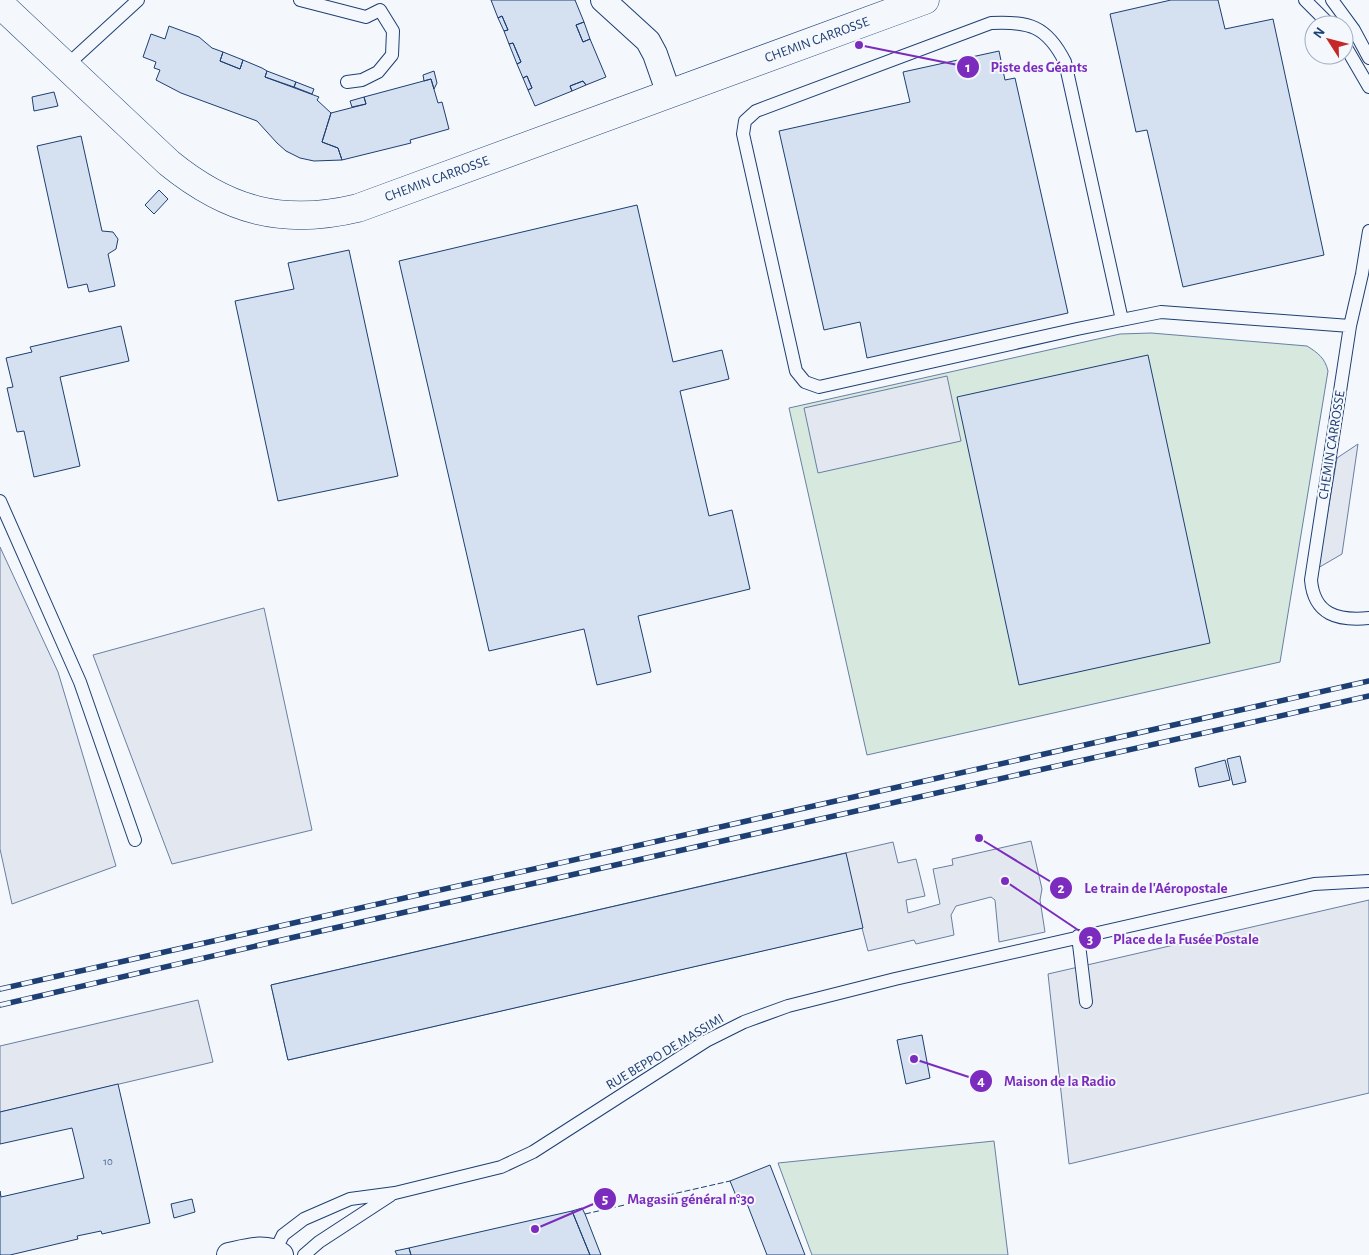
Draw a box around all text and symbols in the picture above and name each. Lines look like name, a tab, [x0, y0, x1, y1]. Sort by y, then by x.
street label: CHEMIN CARROSSE	[763, 15, 871, 65]
north arrow	[1304, 15, 1354, 65]
text: N	[1311, 25, 1328, 41]
callout: Piste des Géants	[956, 52, 1098, 82]
text: 1	[965, 60, 971, 75]
text: Piste des Géants	[991, 60, 1088, 75]
street label: CHEMIN CARROSSE	[383, 154, 491, 204]
street label: CHEMIN CARROSSE	[1316, 389, 1348, 500]
callout: Le train de l'Aéropostale	[1049, 873, 1237, 903]
text: 2	[1057, 881, 1065, 896]
text: Le train de l'Aéropostale	[1084, 881, 1228, 896]
callout: Place de la Fusée Postale	[1078, 923, 1269, 953]
text: 3	[1087, 932, 1093, 947]
text: Place de la Fusée Postale	[1113, 932, 1259, 947]
street label: RUE BEPPO DE MASSIMI	[604, 1011, 726, 1093]
callout: Maison de la Radio	[969, 1066, 1126, 1096]
text: 4	[977, 1074, 985, 1089]
text: Maison de la Radio	[1004, 1074, 1116, 1089]
house number: 10	[103, 1156, 113, 1167]
callout: Magasin général n°30	[592, 1184, 765, 1214]
text: 5	[602, 1192, 608, 1207]
text: Magasin général n°30	[627, 1192, 755, 1207]

